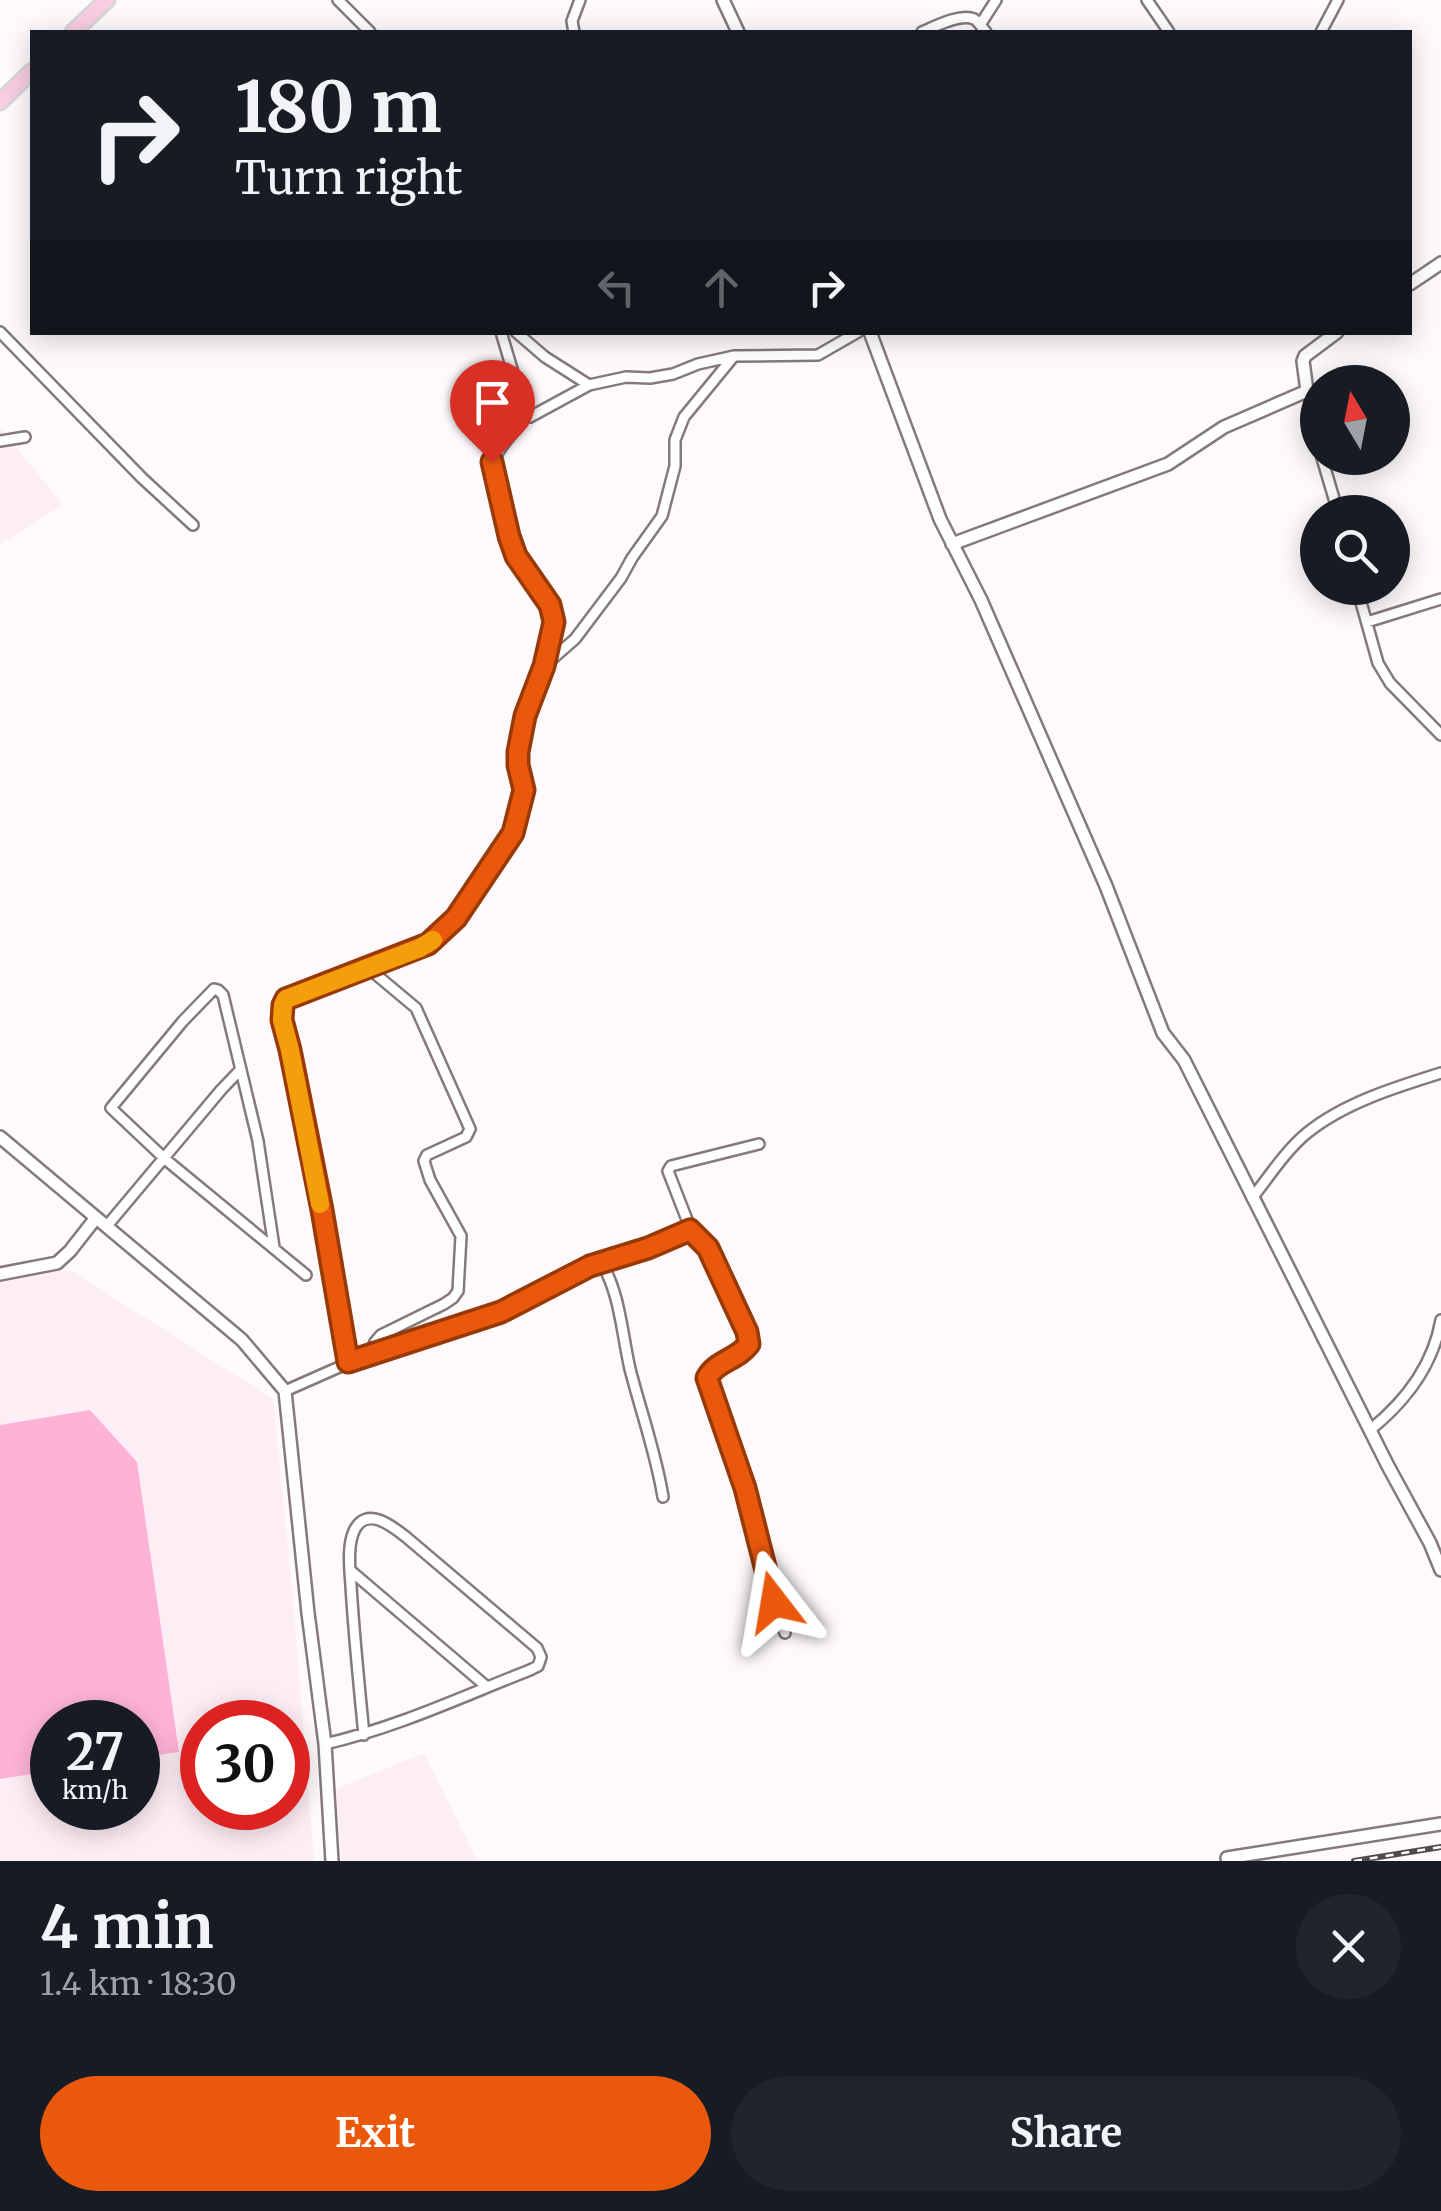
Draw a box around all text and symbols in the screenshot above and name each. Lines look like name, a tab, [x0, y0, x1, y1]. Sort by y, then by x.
text: 180 m	[235, 63, 442, 151]
icon: right	[70, 70, 200, 200]
text: Turn right	[235, 150, 463, 206]
icon: left	[589, 260, 644, 315]
icon: ahead	[694, 260, 749, 315]
icon: right	[799, 260, 854, 315]
pin	[450, 360, 535, 463]
north arrow	[1300, 365, 1410, 475]
map controls	[1300, 365, 1410, 605]
icon: arrive	[465, 375, 520, 430]
button: search	[1300, 495, 1410, 605]
position arrow	[722, 1550, 826, 1654]
speed limit sign: 30	[180, 1700, 310, 1830]
text: 27	[66, 1721, 124, 1784]
text: km/h	[62, 1774, 128, 1806]
text: 4 min	[40, 1889, 214, 1964]
button: close	[1296, 1894, 1401, 1999]
text: 1.4 km · 18:30	[40, 1964, 237, 2004]
button: Exit	[40, 2076, 711, 2191]
button: Share	[731, 2076, 1401, 2191]

